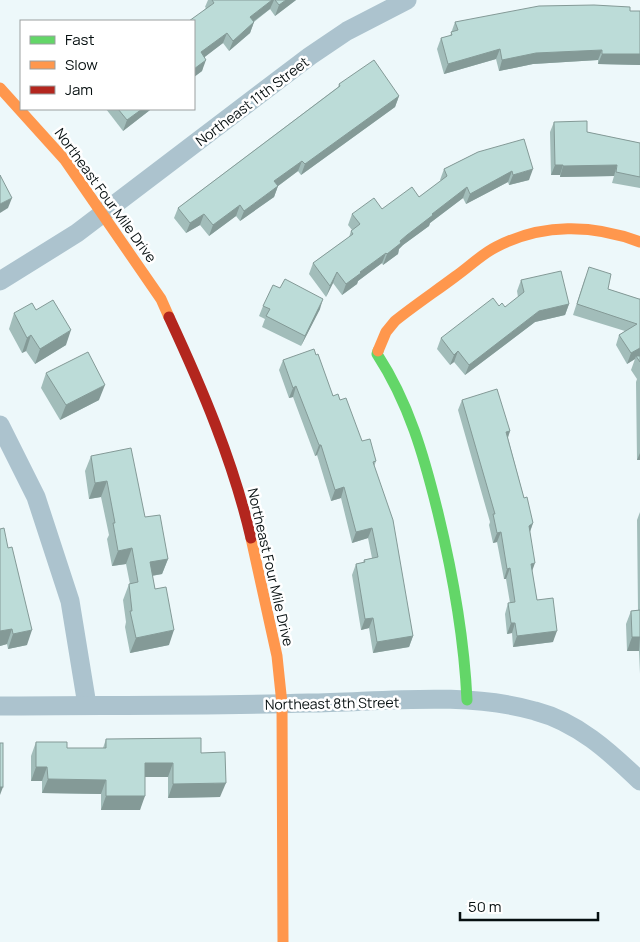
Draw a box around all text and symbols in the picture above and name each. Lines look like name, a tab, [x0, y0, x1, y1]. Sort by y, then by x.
legend	[20, 20, 195, 110]
text: Fast	[65, 29, 94, 50]
street label: Northeast 11th Street	[192, 52, 313, 150]
text: Slow	[65, 54, 98, 75]
text: Jam	[65, 79, 93, 100]
street label: Northeast Four Mile Drive	[51, 124, 161, 266]
street label: Northeast Four Mile Drive	[244, 486, 298, 648]
street label: Northeast 8th Street	[265, 692, 400, 714]
scale bar	[460, 890, 598, 922]
text: 50 m	[468, 896, 502, 917]

